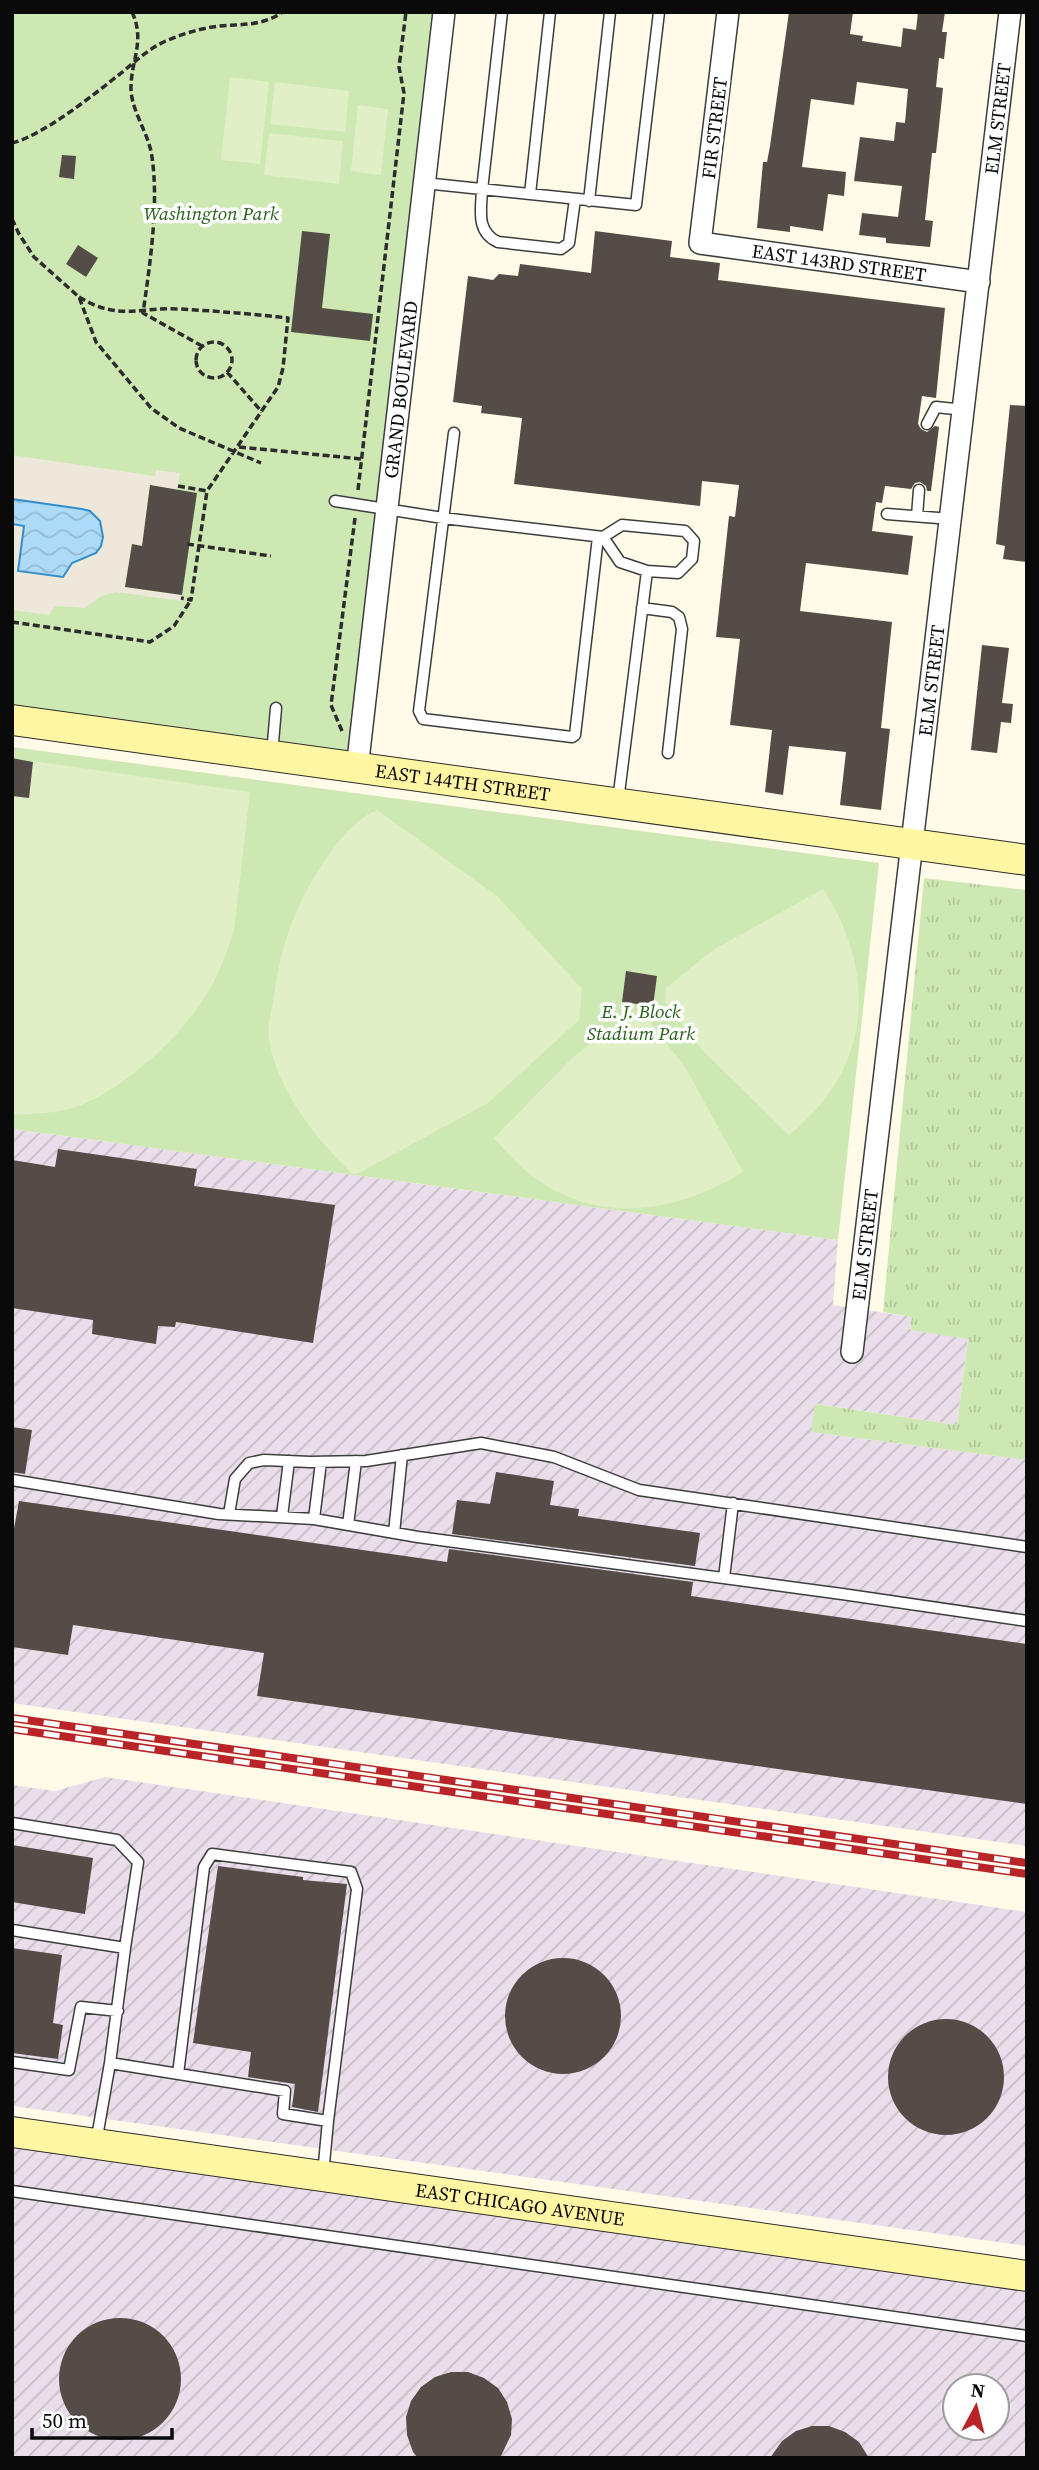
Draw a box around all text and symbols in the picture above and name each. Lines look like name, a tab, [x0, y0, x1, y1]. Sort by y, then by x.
street label: ELM STREET	[978, 61, 1017, 176]
street label: FIR STREET	[695, 75, 733, 180]
park label: Washington Park	[143, 200, 279, 226]
street label: EAST 143RD STREET	[750, 237, 928, 288]
street label: GRAND BOULEVARD	[377, 299, 424, 480]
street label: ELM STREET	[912, 623, 951, 738]
street label: EAST 144TH STREET	[374, 757, 552, 807]
park label: E. J. Block Stadium Park	[587, 998, 695, 1046]
street label: ELM STREET	[845, 1187, 884, 1302]
street label: EAST CHICAGO AVENUE	[414, 2176, 626, 2232]
north arrow	[941, 2372, 1011, 2442]
text: N	[970, 2376, 987, 2404]
scale bar	[32, 2396, 172, 2440]
text: 50 m	[42, 2406, 87, 2435]

